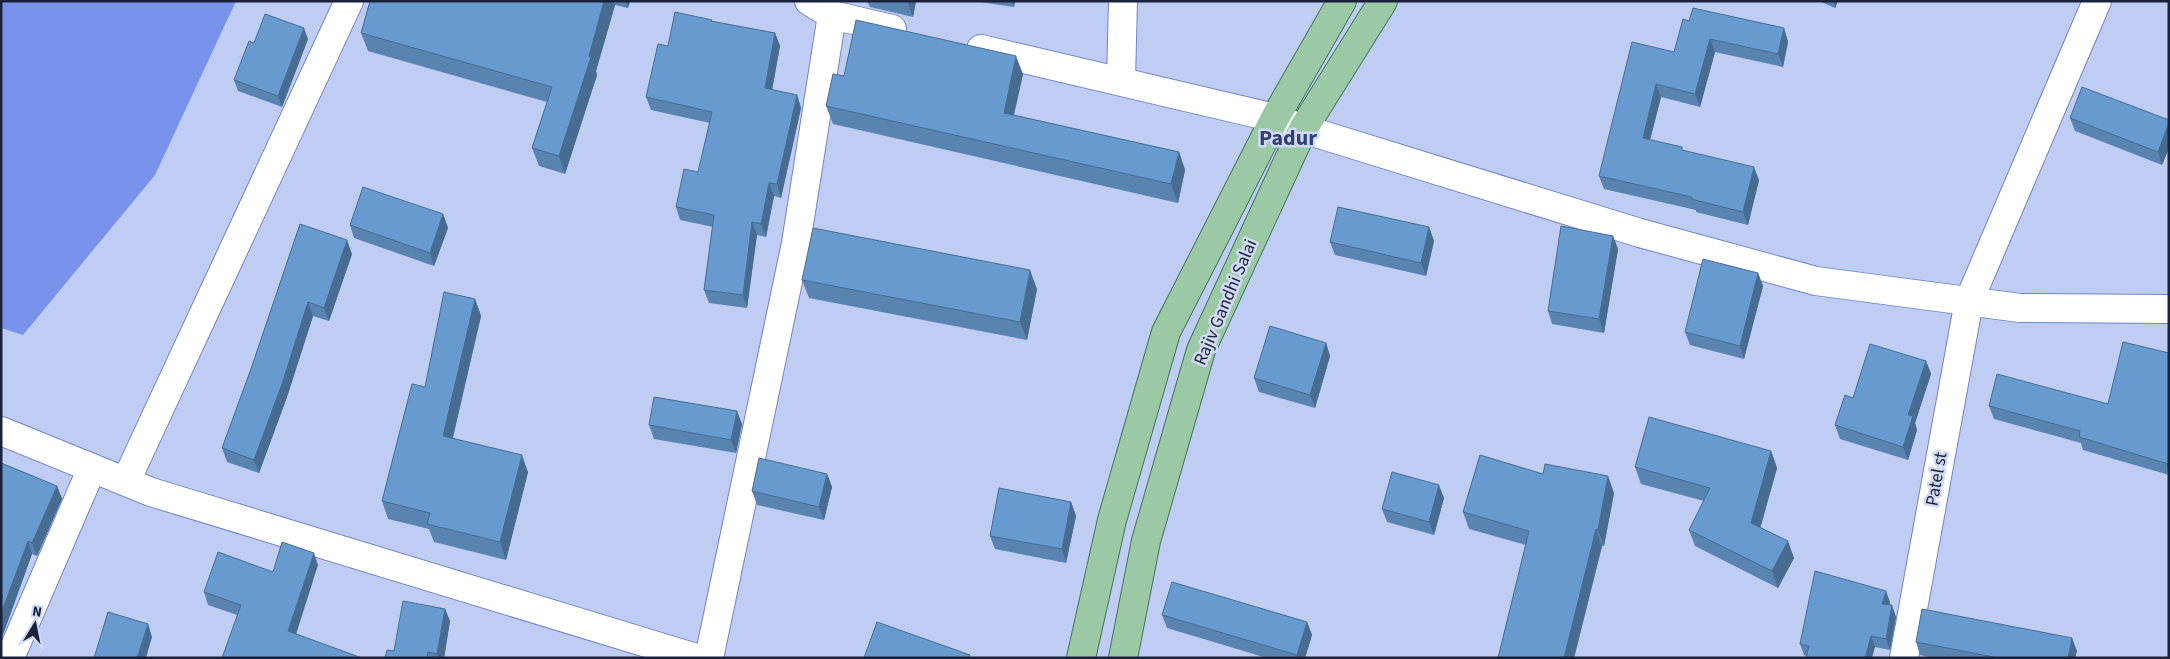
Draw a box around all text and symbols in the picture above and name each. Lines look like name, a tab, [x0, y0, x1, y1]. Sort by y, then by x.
district label: Padur	[1259, 122, 1317, 154]
street label: Rajiv Gandhi Salai	[1188, 235, 1263, 369]
street label: Patel st	[1919, 450, 1954, 508]
north arrow	[10, 599, 60, 649]
text: N	[31, 602, 43, 623]

